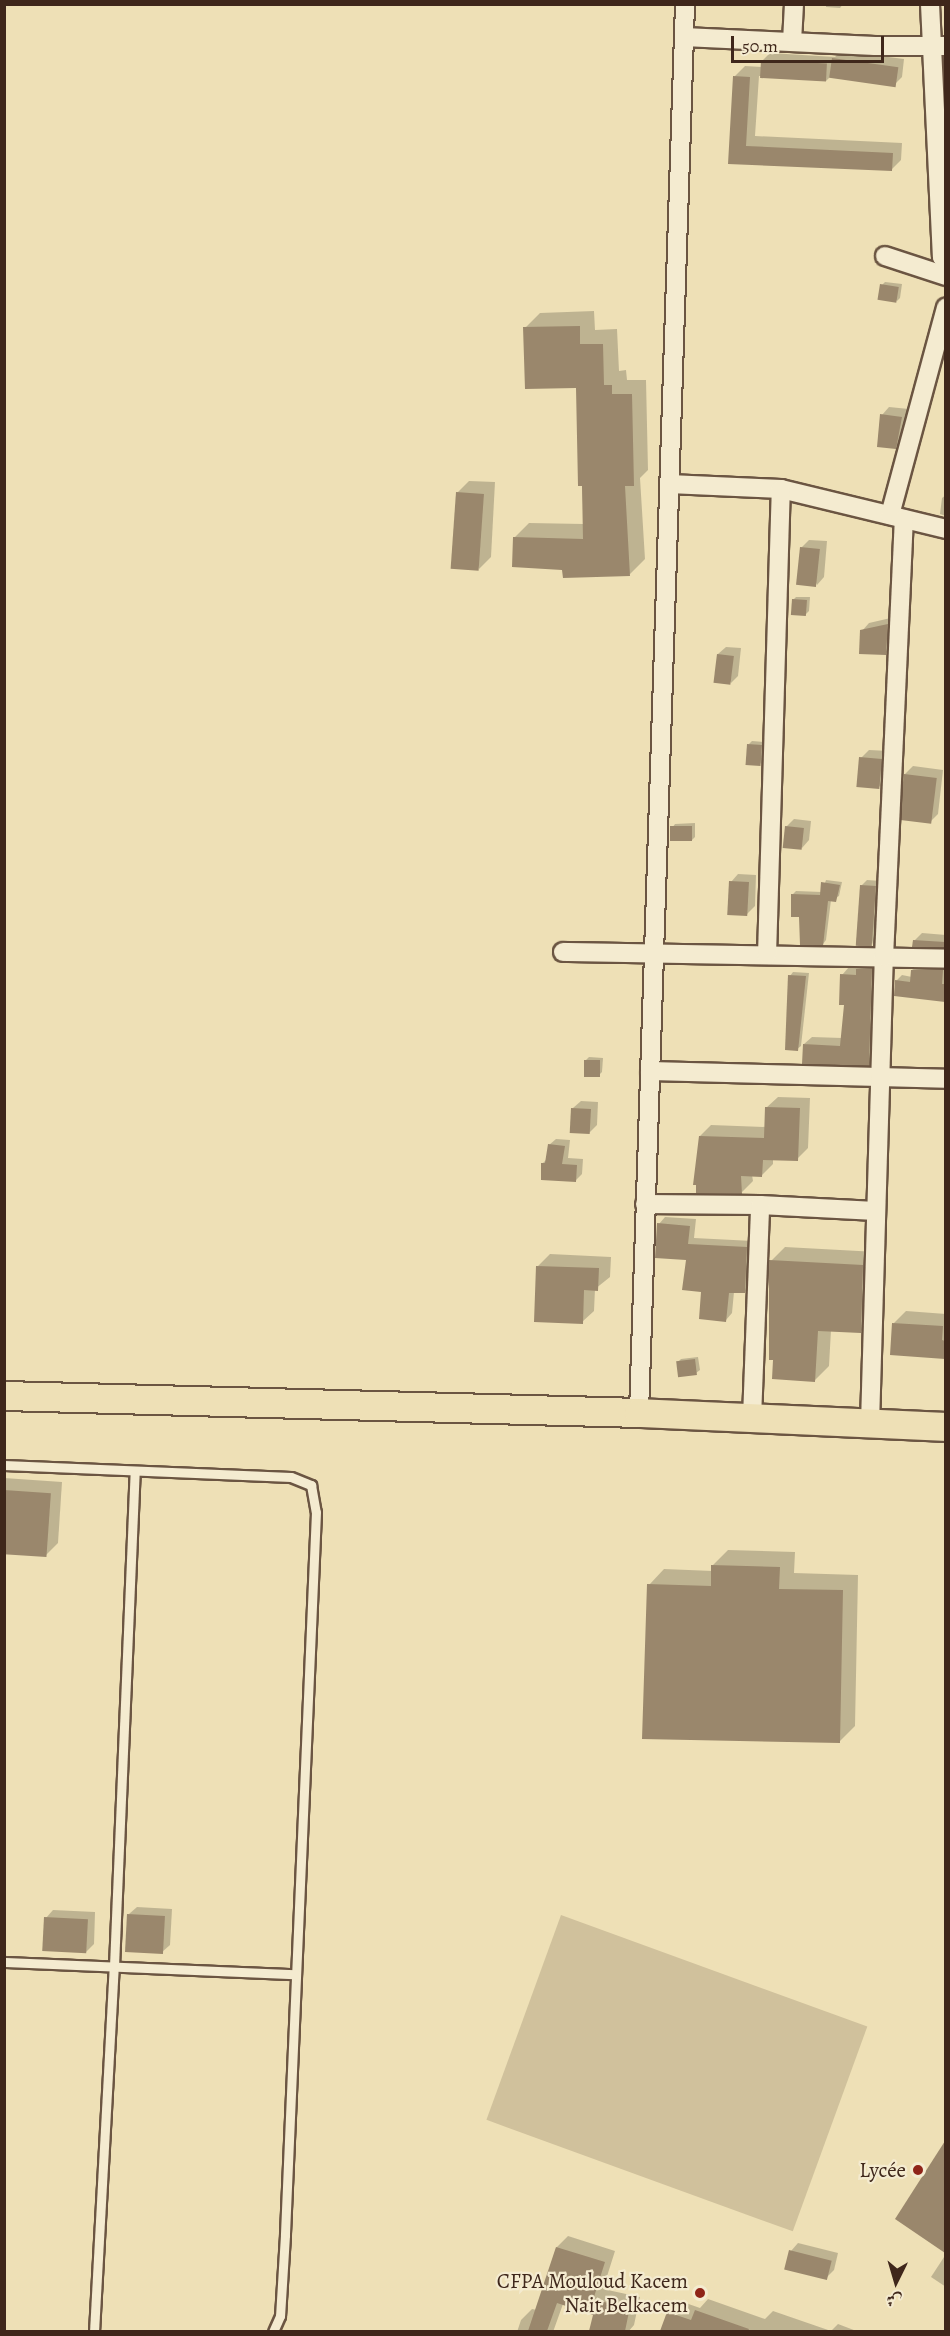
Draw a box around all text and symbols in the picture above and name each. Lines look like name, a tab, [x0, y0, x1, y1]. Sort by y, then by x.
scale bar	[734, 24, 887, 62]
text: 50 m	[742, 34, 778, 58]
place label: Lycée	[859, 2157, 906, 2183]
marker: Lycée	[911, 2163, 925, 2177]
north arrow	[866, 2252, 926, 2312]
place label: CFPA Mouloud Kacem Nait Belkacem	[497, 2268, 688, 2318]
marker: CFPA Mouloud Kacem Nait Belkacem	[693, 2286, 707, 2300]
text: ش	[886, 2288, 903, 2312]

